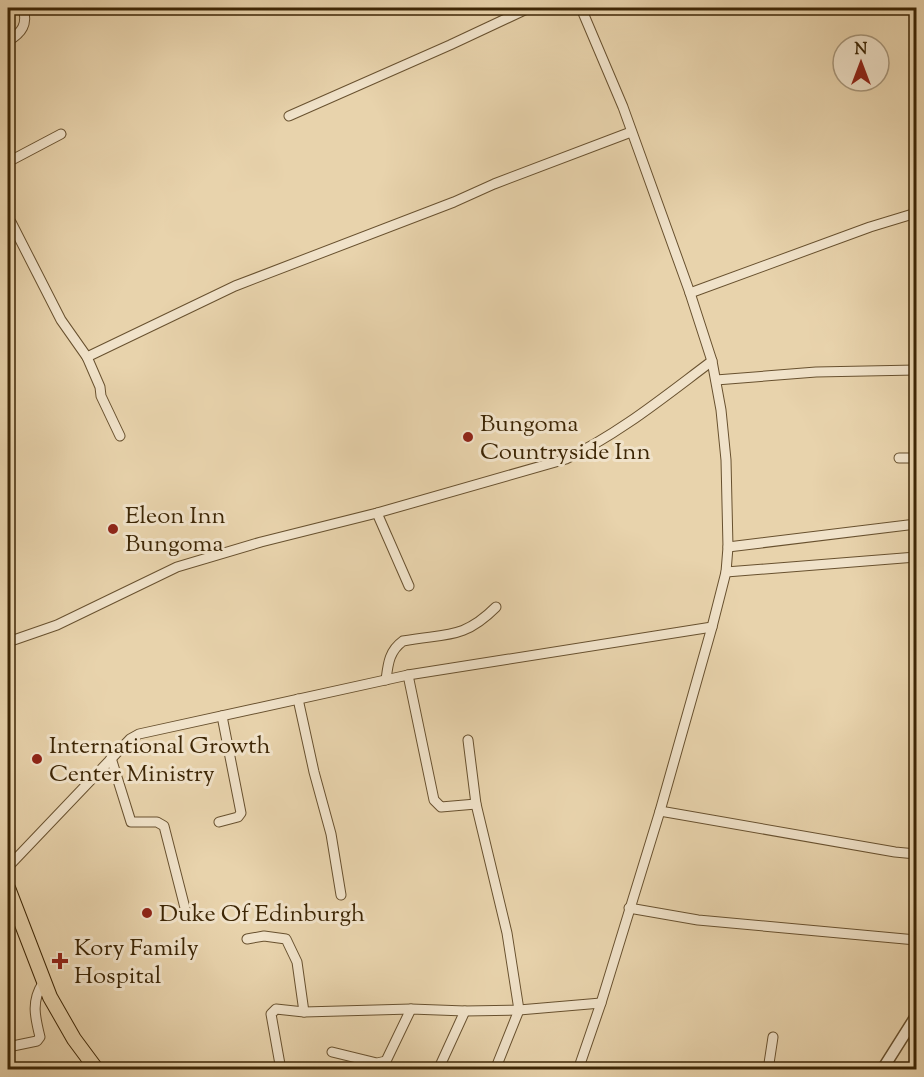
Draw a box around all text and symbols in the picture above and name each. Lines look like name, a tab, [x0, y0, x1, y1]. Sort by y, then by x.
north arrow	[831, 33, 891, 93]
text: N	[855, 39, 868, 62]
place label: Bungoma Countryside Inn	[480, 408, 651, 470]
marker: Bungoma Countryside Inn	[461, 430, 475, 444]
place label: Eleon Inn Bungoma	[125, 500, 226, 562]
marker: Eleon Inn Bungoma	[106, 522, 120, 536]
place label: International Growth Center Ministry	[49, 730, 271, 792]
marker: International Growth Center Ministry	[30, 752, 44, 766]
place label: Duke Of Edinburgh	[159, 898, 365, 932]
marker: Duke Of Edinburgh	[140, 906, 154, 920]
place label: Kory Family Hospital	[74, 932, 199, 994]
marker: Kory Family Hospital	[51, 952, 69, 970]

